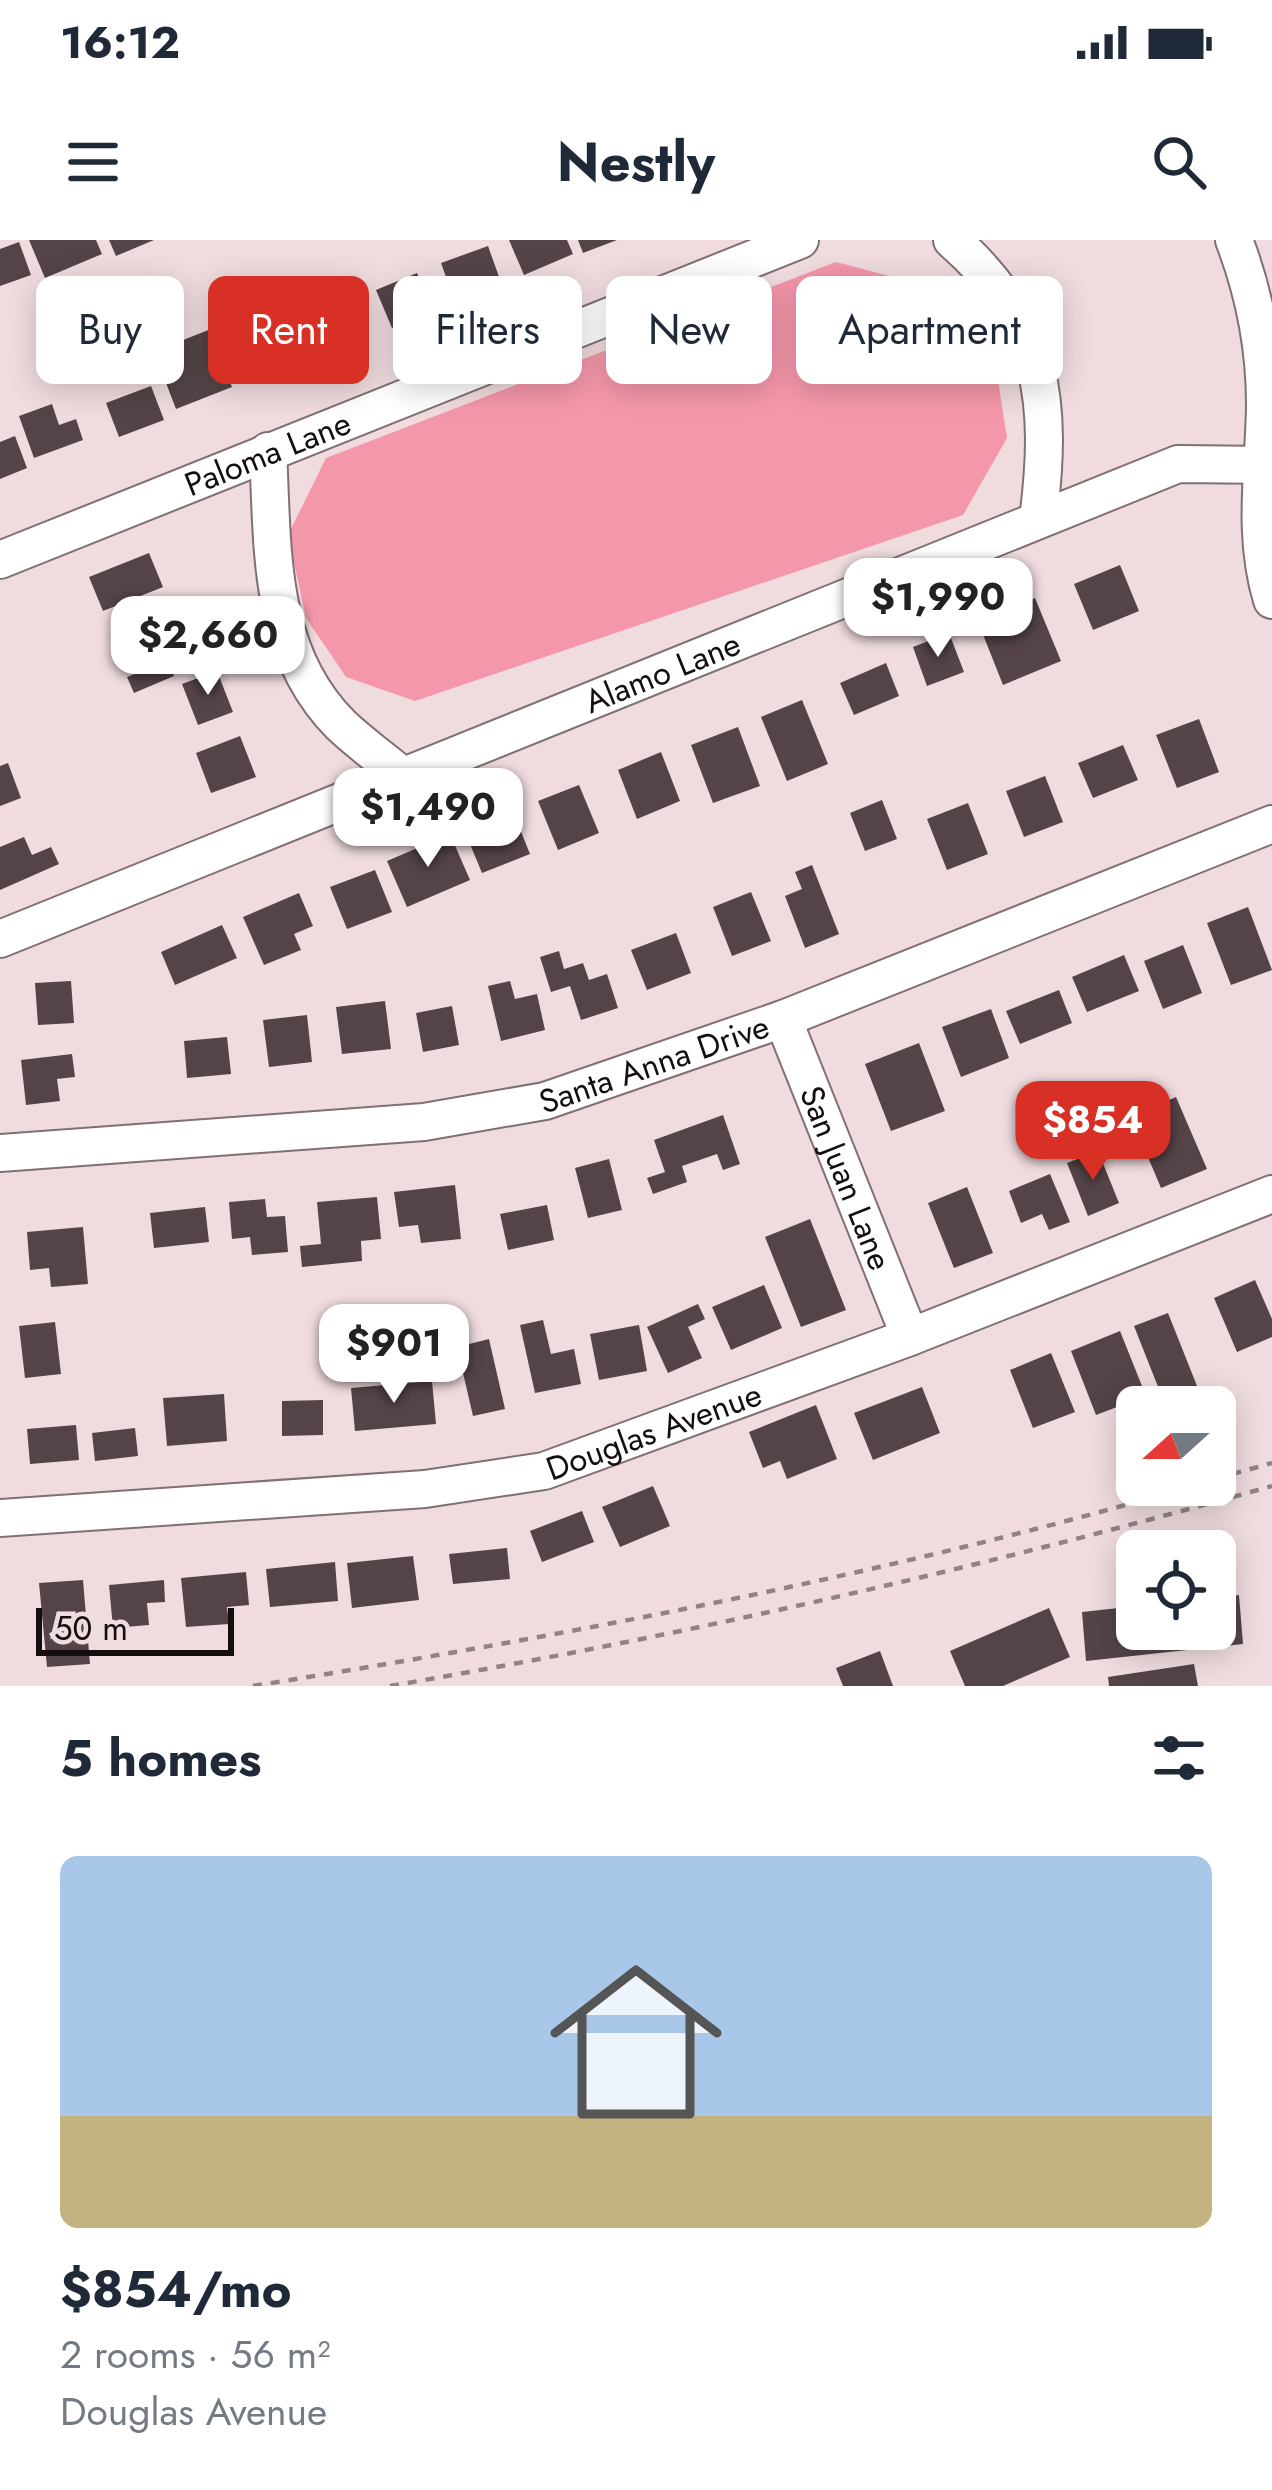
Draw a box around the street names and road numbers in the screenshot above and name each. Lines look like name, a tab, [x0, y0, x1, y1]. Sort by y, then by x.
street label: Paloma Lane	[177, 399, 357, 507]
street label: Alamo Lane	[577, 620, 747, 724]
street label: Santa Anna Drive	[532, 1002, 775, 1125]
street label: San Juan Lane	[789, 1079, 904, 1277]
street label: Douglas Avenue	[539, 1370, 768, 1492]

